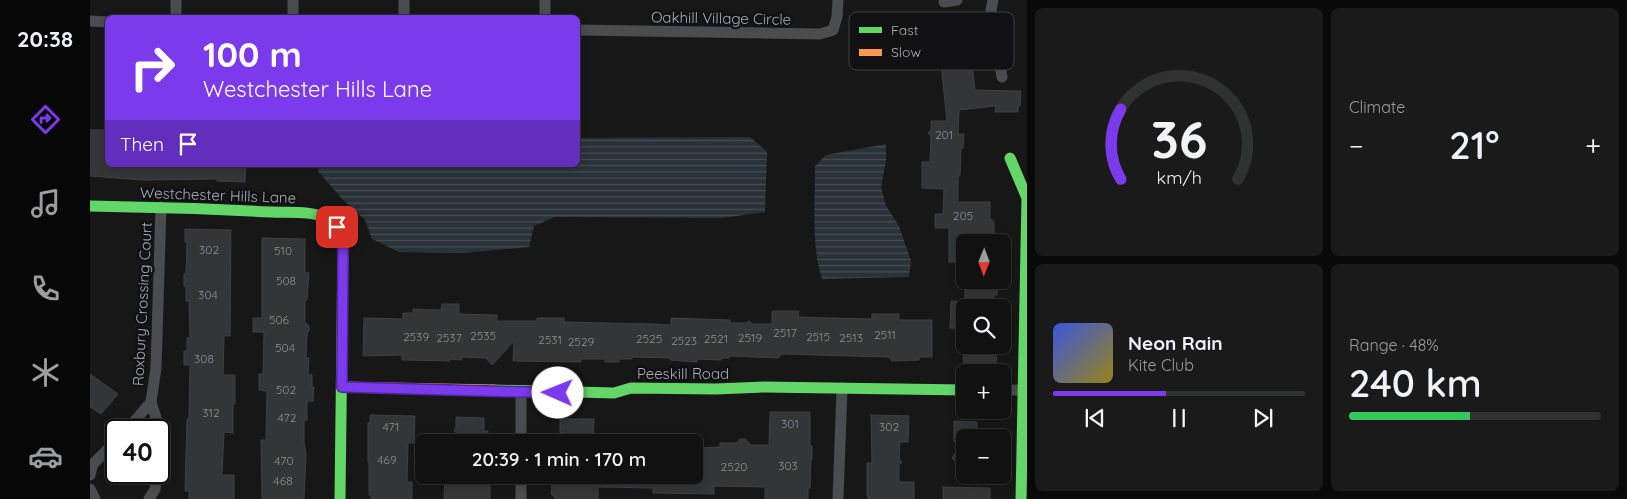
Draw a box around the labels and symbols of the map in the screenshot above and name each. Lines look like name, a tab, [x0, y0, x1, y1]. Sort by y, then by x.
street label: Oakhill Village Circle	[651, 7, 791, 29]
legend	[849, 12, 1014, 70]
text: Fast	[891, 21, 919, 39]
text: Slow	[891, 43, 921, 61]
house number: 201	[935, 127, 953, 142]
street label: Westchester Hills Lane	[140, 183, 296, 207]
pin	[316, 206, 358, 248]
house number: 205	[953, 208, 973, 223]
street label: Roxbury Crossing Court	[128, 222, 156, 386]
north arrow	[956, 234, 1011, 289]
house number: 302	[199, 242, 219, 257]
house number: 510	[274, 243, 292, 258]
house number: 508	[276, 273, 296, 288]
house number: 304	[198, 287, 218, 302]
house number: 506	[269, 312, 290, 327]
house number: 2517	[773, 325, 797, 340]
house number: 2511	[874, 327, 896, 342]
house number: 2535	[470, 328, 496, 343]
house number: 2539	[403, 329, 429, 344]
house number: 2515	[806, 329, 830, 344]
house number: 2537	[436, 330, 462, 345]
house number: 2519	[738, 330, 762, 345]
house number: 2513	[839, 330, 863, 345]
house number: 2525	[636, 331, 662, 346]
house number: 2521	[704, 331, 728, 346]
house number: 2531	[538, 332, 562, 347]
house number: 2523	[671, 333, 697, 348]
house number: 2529	[568, 334, 595, 349]
house number: 504	[275, 340, 295, 355]
house number: 308	[194, 351, 214, 366]
street label: Peeskill Road	[637, 364, 729, 383]
position arrow	[531, 366, 583, 418]
house number: 502	[276, 382, 297, 397]
house number: 312	[202, 405, 220, 420]
house number: 472	[278, 410, 297, 425]
house number: 301	[781, 416, 799, 431]
speed limit sign: 40	[105, 419, 170, 484]
house number: 471	[382, 419, 400, 434]
house number: 302	[879, 419, 899, 434]
house number: 469	[377, 452, 397, 467]
house number: 470	[274, 453, 294, 468]
house number: 303	[778, 458, 798, 473]
house number: 2520	[721, 459, 747, 474]
house number: 468	[273, 473, 293, 488]

